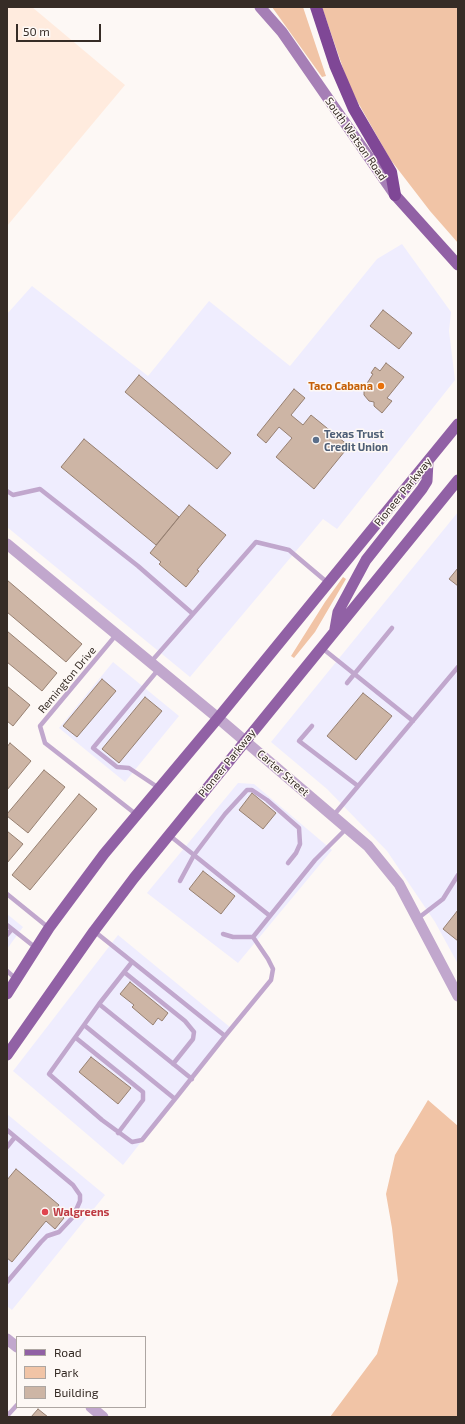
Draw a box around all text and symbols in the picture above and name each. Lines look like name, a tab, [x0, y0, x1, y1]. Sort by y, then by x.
scale bar	[18, 16, 103, 42]
text: 50 m	[23, 24, 50, 38]
street label: South Watson Road	[322, 95, 390, 183]
place label: Taco Cabana	[308, 379, 373, 393]
marker: Taco Cabana	[376, 381, 386, 391]
place label: Texas Trust Credit Union	[324, 427, 388, 453]
marker: Texas Trust Credit Union	[311, 435, 321, 445]
street label: Pioneer Parkway	[371, 455, 435, 529]
street label: Remington Drive	[35, 644, 99, 716]
street label: Pioneer Parkway	[195, 726, 259, 800]
street label: Carter Street	[254, 747, 312, 799]
place label: Walgreens	[53, 1205, 109, 1219]
marker: Walgreens	[40, 1207, 50, 1217]
legend	[16, 1336, 146, 1408]
text: Road	[54, 1345, 82, 1359]
text: Park	[54, 1365, 79, 1379]
text: Building	[54, 1385, 98, 1399]

